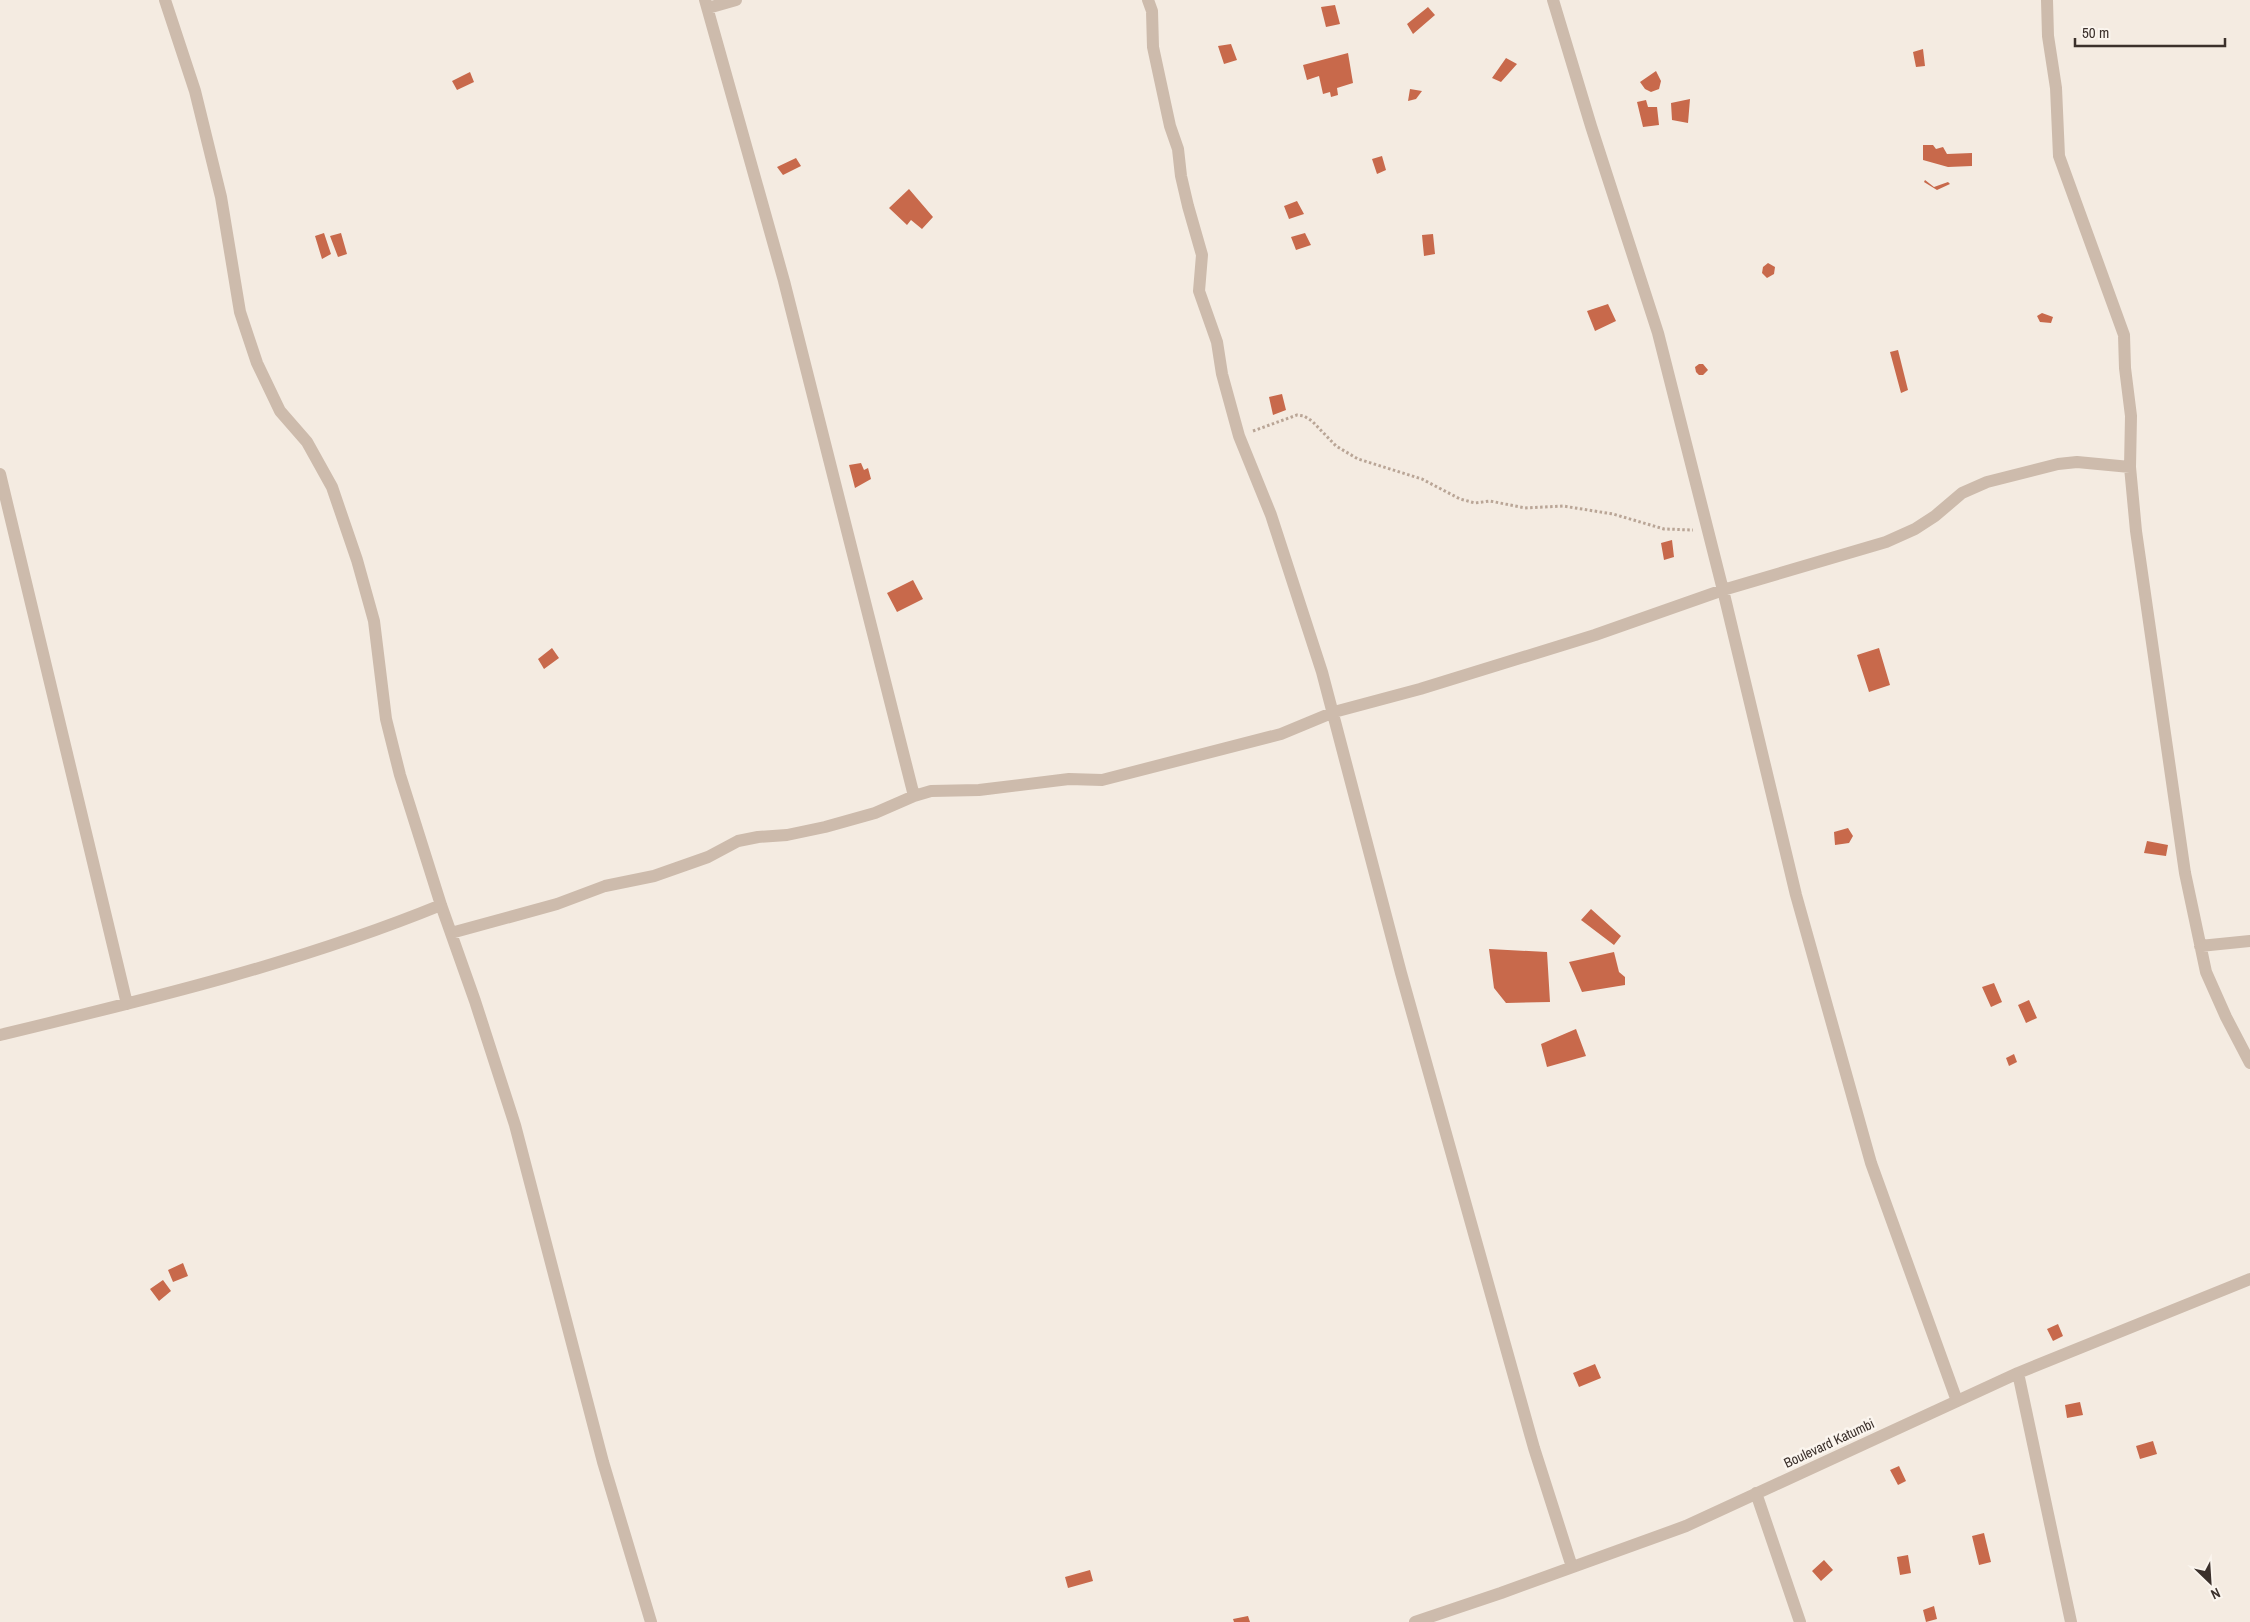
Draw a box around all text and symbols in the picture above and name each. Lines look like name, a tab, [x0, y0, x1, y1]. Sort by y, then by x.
scale bar	[2075, 15, 2225, 47]
text: 50 m	[2082, 22, 2109, 43]
street label: Boulevard Katumbi	[1781, 1414, 1877, 1472]
north arrow	[2185, 1557, 2235, 1607]
text: N	[2208, 1584, 2223, 1604]

